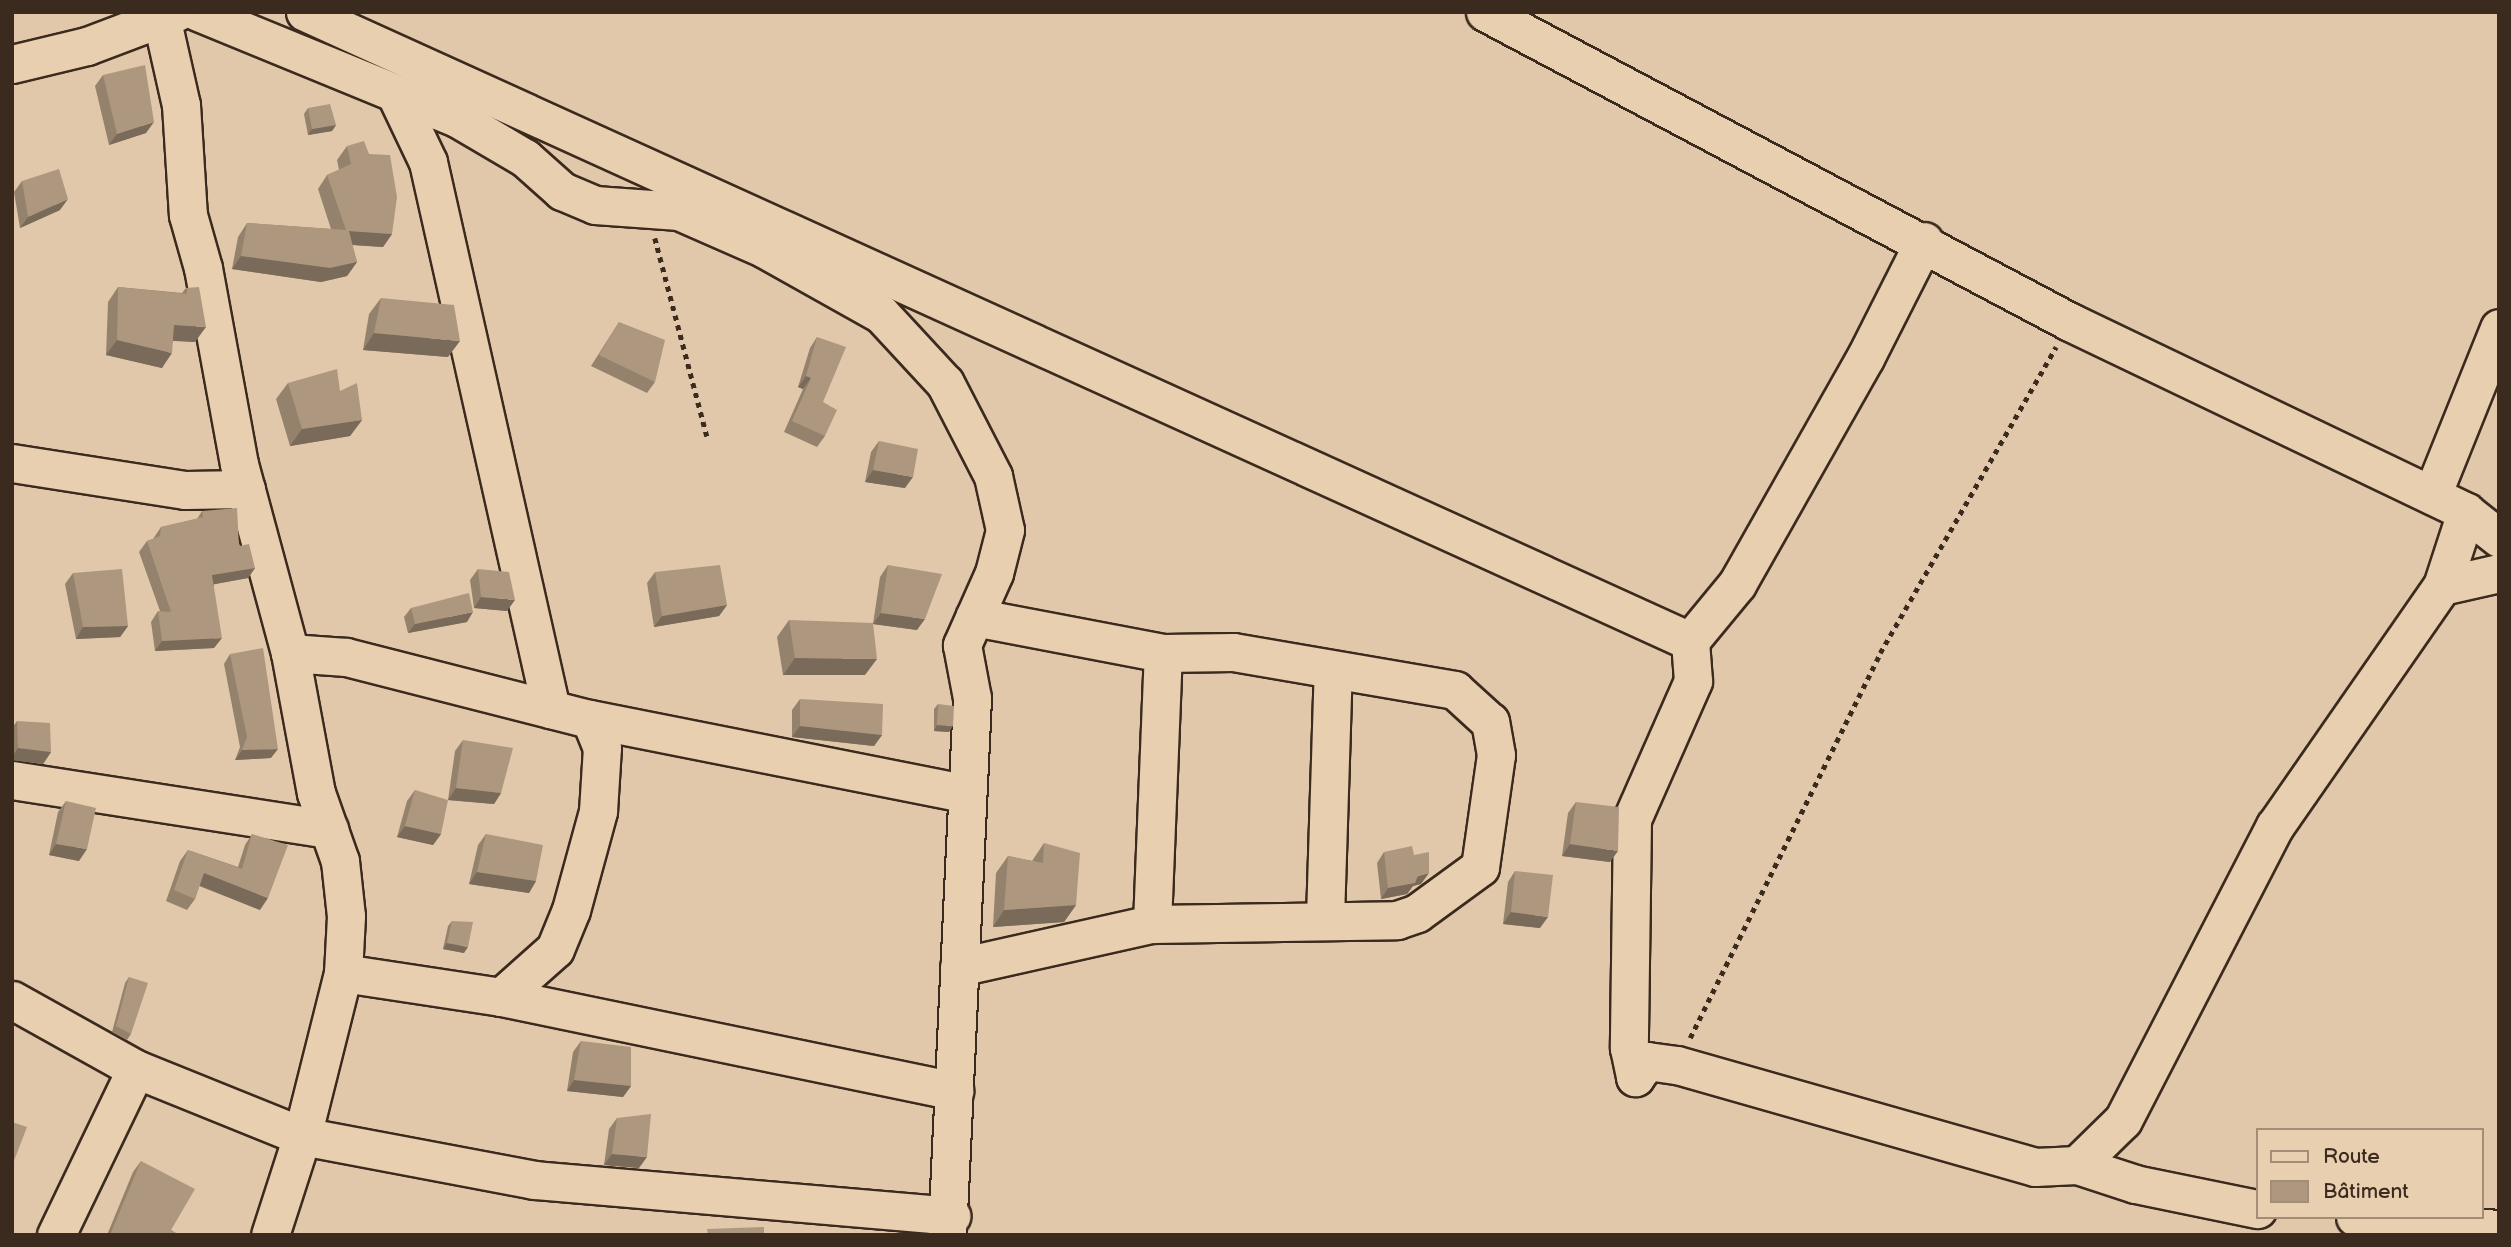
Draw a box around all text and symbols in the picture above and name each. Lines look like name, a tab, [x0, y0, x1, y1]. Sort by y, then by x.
legend	[2256, 1128, 2483, 1219]
text: Route	[2323, 1144, 2380, 1169]
text: Bâtiment	[2323, 1179, 2409, 1204]

